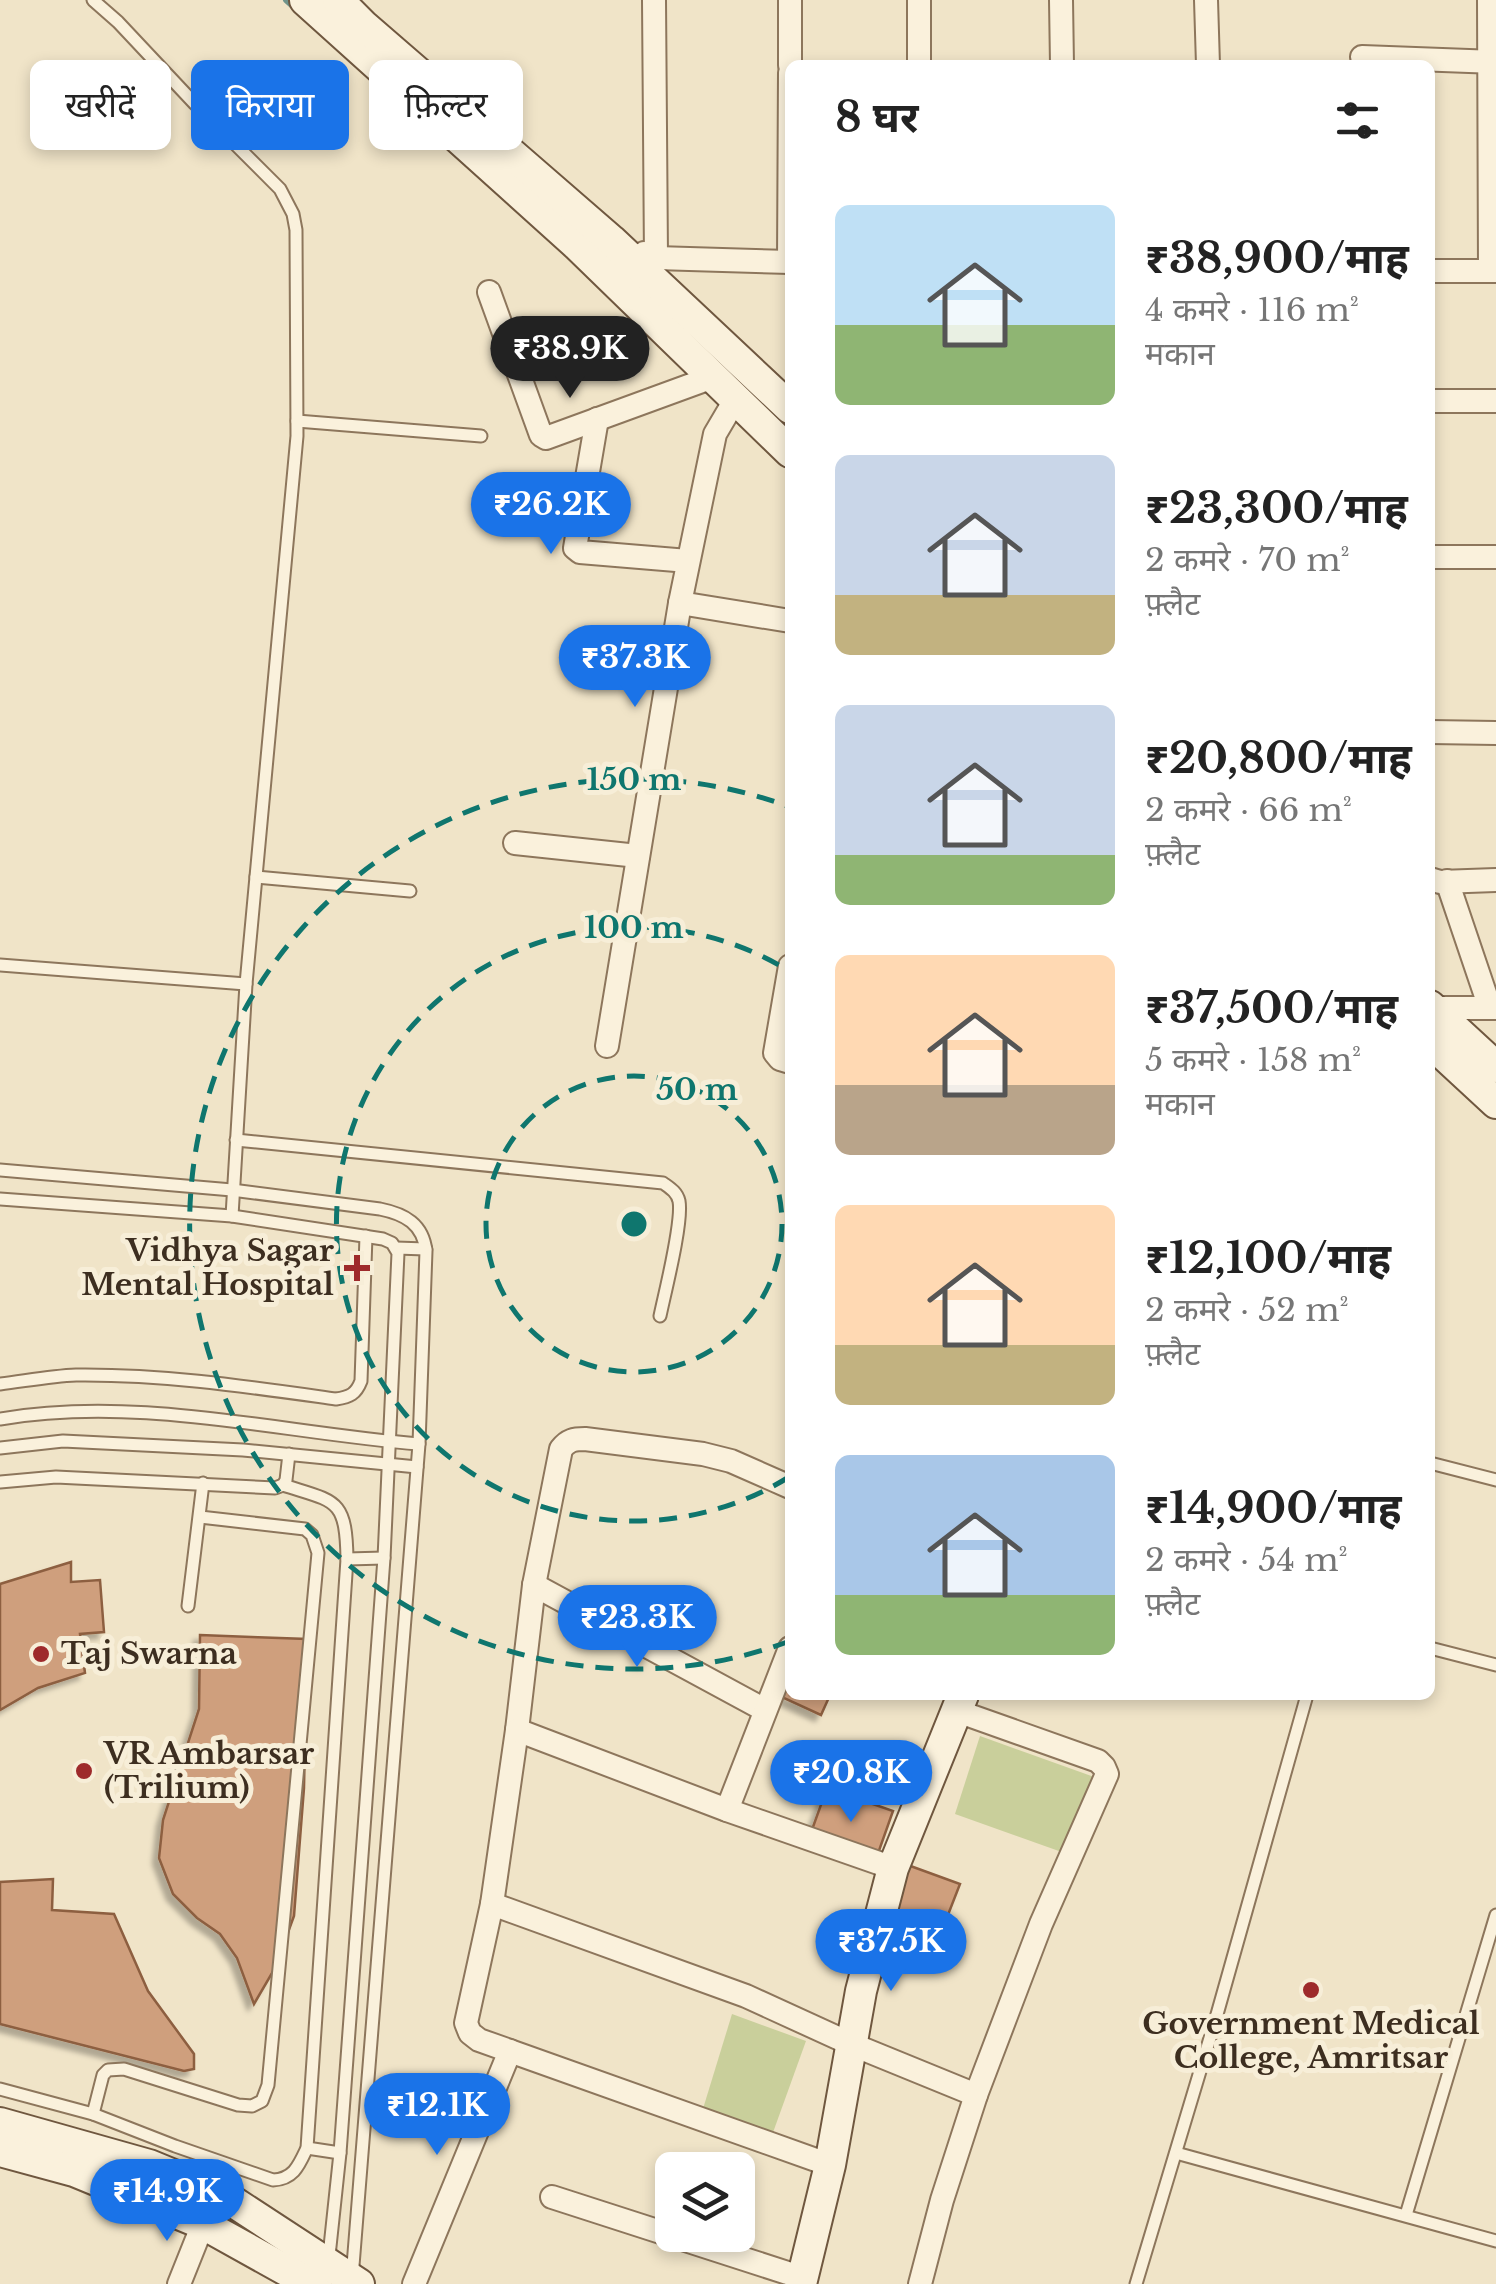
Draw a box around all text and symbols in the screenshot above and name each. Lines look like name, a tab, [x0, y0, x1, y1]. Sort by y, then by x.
chip: खरीदें	[30, 60, 171, 150]
chip: किराया	[191, 60, 349, 150]
chip: फ़िल्टर	[369, 60, 523, 150]
text: 8 घर	[835, 91, 919, 143]
icon: filters	[1330, 93, 1385, 148]
text: ₹38,900/माह	[1145, 232, 1409, 284]
icon: home	[915, 245, 1035, 365]
text: 4 कमरे · 116 m²	[1145, 290, 1359, 330]
pin: ₹38.9K	[489, 316, 651, 401]
text: ₹38.9K	[512, 328, 628, 368]
text: मकान	[1145, 334, 1215, 374]
pin: ₹26.2K	[470, 472, 632, 557]
text: ₹23,300/माह	[1145, 482, 1408, 534]
text: ₹26.2K	[493, 484, 609, 524]
icon: home	[915, 495, 1035, 615]
text: 2 कमरे · 70 m²	[1145, 540, 1350, 580]
text: फ़्लैट	[1145, 584, 1200, 624]
pin: ₹37.3K	[554, 625, 716, 710]
text: ₹37.3K	[581, 637, 689, 677]
text: ₹20,800/माह	[1145, 732, 1412, 784]
icon: home	[915, 745, 1035, 865]
text: 150 m	[587, 761, 681, 798]
text: 2 कमरे · 66 m²	[1145, 790, 1352, 830]
text: फ़्लैट	[1145, 834, 1200, 874]
text: 100 m	[584, 909, 684, 946]
text: ₹37,500/माह	[1145, 982, 1398, 1034]
icon: home	[915, 995, 1035, 1115]
text: 5 कमरे · 158 m²	[1145, 1040, 1361, 1080]
text: 50 m	[656, 1071, 738, 1108]
text: मकान	[1145, 1084, 1215, 1124]
centre of rings	[616, 1206, 652, 1242]
place label: Vidhya Sagar Mental Hospital	[81, 1232, 334, 1303]
text: ₹12,100/माह	[1145, 1232, 1391, 1284]
icon: home	[915, 1245, 1035, 1365]
marker: Vidhya Sagar Mental Hospital	[344, 1255, 370, 1281]
text: 2 कमरे · 52 m²	[1145, 1290, 1349, 1330]
text: फ़्लैट	[1145, 1334, 1200, 1374]
text: ₹14,900/माह	[1145, 1482, 1402, 1534]
icon: home	[915, 1495, 1035, 1615]
text: 2 कमरे · 54 m²	[1145, 1540, 1348, 1580]
text: फ़्लैट	[1145, 1584, 1200, 1624]
pin: ₹23.3K	[556, 1585, 718, 1670]
text: ₹23.3K	[580, 1597, 694, 1637]
place label: Taj Swarna	[61, 1635, 237, 1672]
marker: Taj Swarna	[30, 1643, 52, 1665]
place label: VR Ambarsar (Trilium)	[103, 1735, 314, 1806]
pin: ₹20.8K	[770, 1740, 932, 1825]
text: ₹20.8K	[792, 1752, 910, 1792]
marker: VR Ambarsar (Trilium)	[73, 1760, 95, 1782]
pin: ₹37.5K	[810, 1909, 972, 1994]
text: ₹37.5K	[837, 1921, 945, 1961]
marker: Government Medical College, Amritsar	[1300, 1979, 1322, 2001]
place label: Government Medical College, Amritsar	[1142, 2005, 1480, 2076]
pin: ₹12.1K	[356, 2073, 518, 2158]
text: ₹12.1K	[386, 2085, 488, 2125]
map controls	[655, 2152, 755, 2252]
button: layers	[655, 2152, 755, 2252]
pin: ₹14.9K	[86, 2159, 248, 2244]
text: ₹14.9K	[112, 2171, 222, 2211]

